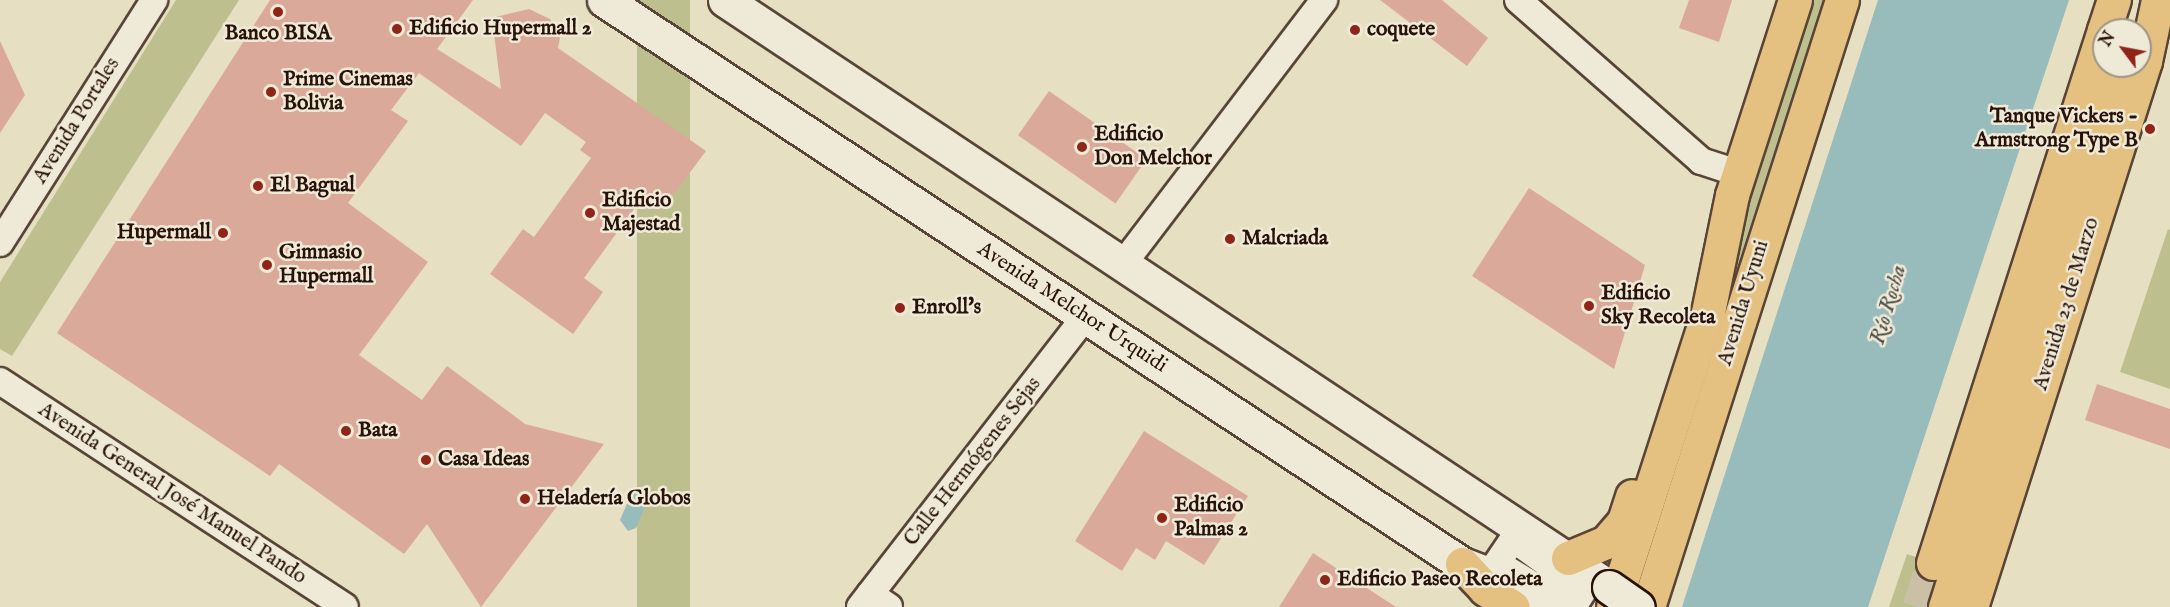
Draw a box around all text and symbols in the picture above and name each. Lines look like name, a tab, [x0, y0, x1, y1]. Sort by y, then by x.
marker: Banco BISA	[271, 5, 285, 19]
place label: Edificio Hupermall 2	[409, 16, 592, 42]
place label: coquete	[1367, 17, 1435, 43]
north arrow	[2092, 18, 2152, 78]
place label: Banco BISA	[225, 21, 331, 47]
marker: Edificio Hupermall 2	[390, 22, 404, 36]
marker: coquete	[1348, 23, 1362, 37]
text: N	[2096, 28, 2121, 51]
street label: Avenida Portales	[28, 53, 126, 189]
place label: Prime Cinemas Bolivia	[283, 67, 413, 117]
marker: Prime Cinemas Bolivia	[264, 85, 278, 99]
place label: Tanque Vickers - Armstrong Type B	[1975, 104, 2138, 154]
place label: Edificio Don Melchor	[1094, 122, 1212, 172]
marker: Tanque Vickers - Armstrong Type B	[2143, 122, 2157, 136]
marker: Edificio Don Melchor	[1075, 140, 1089, 154]
place label: El Bagual	[270, 173, 355, 199]
marker: El Bagual	[251, 179, 265, 193]
place label: Edificio Majestad	[602, 188, 680, 238]
marker: Edificio Majestad	[583, 206, 597, 220]
street label: Avenida 23 de Marzo	[2029, 215, 2105, 393]
place label: Hupermall	[117, 220, 211, 246]
marker: Hupermall	[216, 226, 230, 240]
place label: Malcriada	[1242, 226, 1328, 252]
marker: Malcriada	[1223, 232, 1237, 246]
street label: Avenida Melchor Urquidi	[972, 237, 1172, 379]
street label: Avenida Uyuni	[1713, 237, 1775, 369]
place label: Gimnasio Hupermall	[279, 240, 373, 290]
marker: Gimnasio Hupermall	[260, 258, 274, 272]
water label: Río Rocha	[1865, 262, 1913, 348]
place label: Edificio Sky Recoleta	[1601, 281, 1715, 331]
place label: Enroll's	[912, 295, 981, 321]
marker: Edificio Sky Recoleta	[1582, 299, 1596, 313]
marker: Enroll's	[893, 301, 907, 315]
street label: Calle Hermógenes Sejas	[899, 372, 1047, 552]
street label: Avenida General José Manuel Pando	[33, 398, 311, 590]
place label: Bata	[358, 418, 397, 444]
marker: Bata	[339, 424, 353, 438]
place label: Casa Ideas	[438, 447, 529, 473]
marker: Casa Ideas	[419, 453, 433, 467]
place label: Heladería Globos	[537, 486, 691, 512]
marker: Heladería Globos	[518, 492, 532, 506]
place label: Edificio Palmas 2	[1174, 493, 1248, 543]
marker: Edificio Palmas 2	[1155, 511, 1169, 525]
place label: Edificio Paseo Recoleta	[1337, 567, 1542, 593]
marker: Edificio Paseo Recoleta	[1318, 573, 1332, 587]

